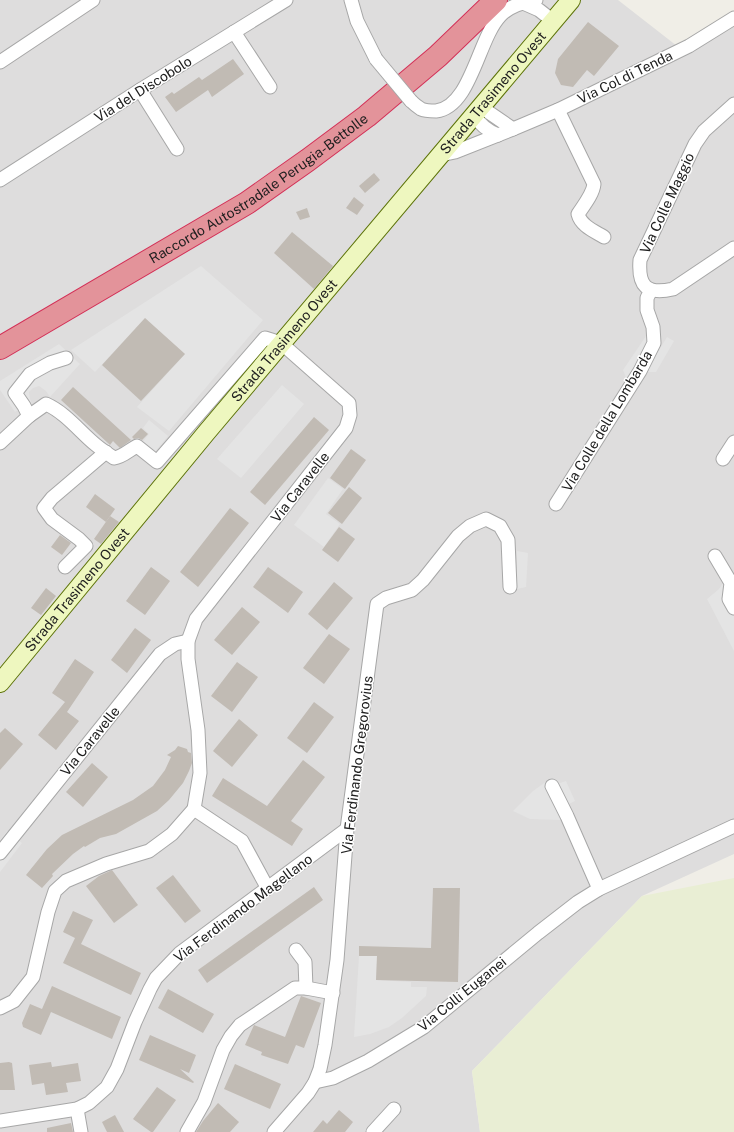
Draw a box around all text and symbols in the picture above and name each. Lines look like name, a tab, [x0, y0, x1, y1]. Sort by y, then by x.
street label: Strada Trasimeno Ovest	[437, 28, 549, 157]
street label: Via Col di Tenda	[575, 47, 675, 107]
street label: Via del Discobolo	[91, 53, 195, 125]
street label: Raccordo Autostradale Perugia-Bettolle	[146, 110, 371, 267]
street label: Via Colle Maggio	[637, 150, 697, 256]
street label: Strada Trasimeno Ovest	[228, 276, 340, 405]
street label: Via Colle della Lombarda	[559, 348, 655, 494]
street label: Via Caravelle	[268, 449, 332, 525]
street label: Strada Trasimeno Ovest	[21, 525, 133, 655]
street label: Via Ferdinando Gregorovius	[338, 675, 376, 855]
street label: Via Caravelle	[57, 703, 123, 779]
street label: Via Ferdinando Magellano	[171, 851, 315, 965]
street label: Via Colli Euganei	[415, 953, 509, 1035]

